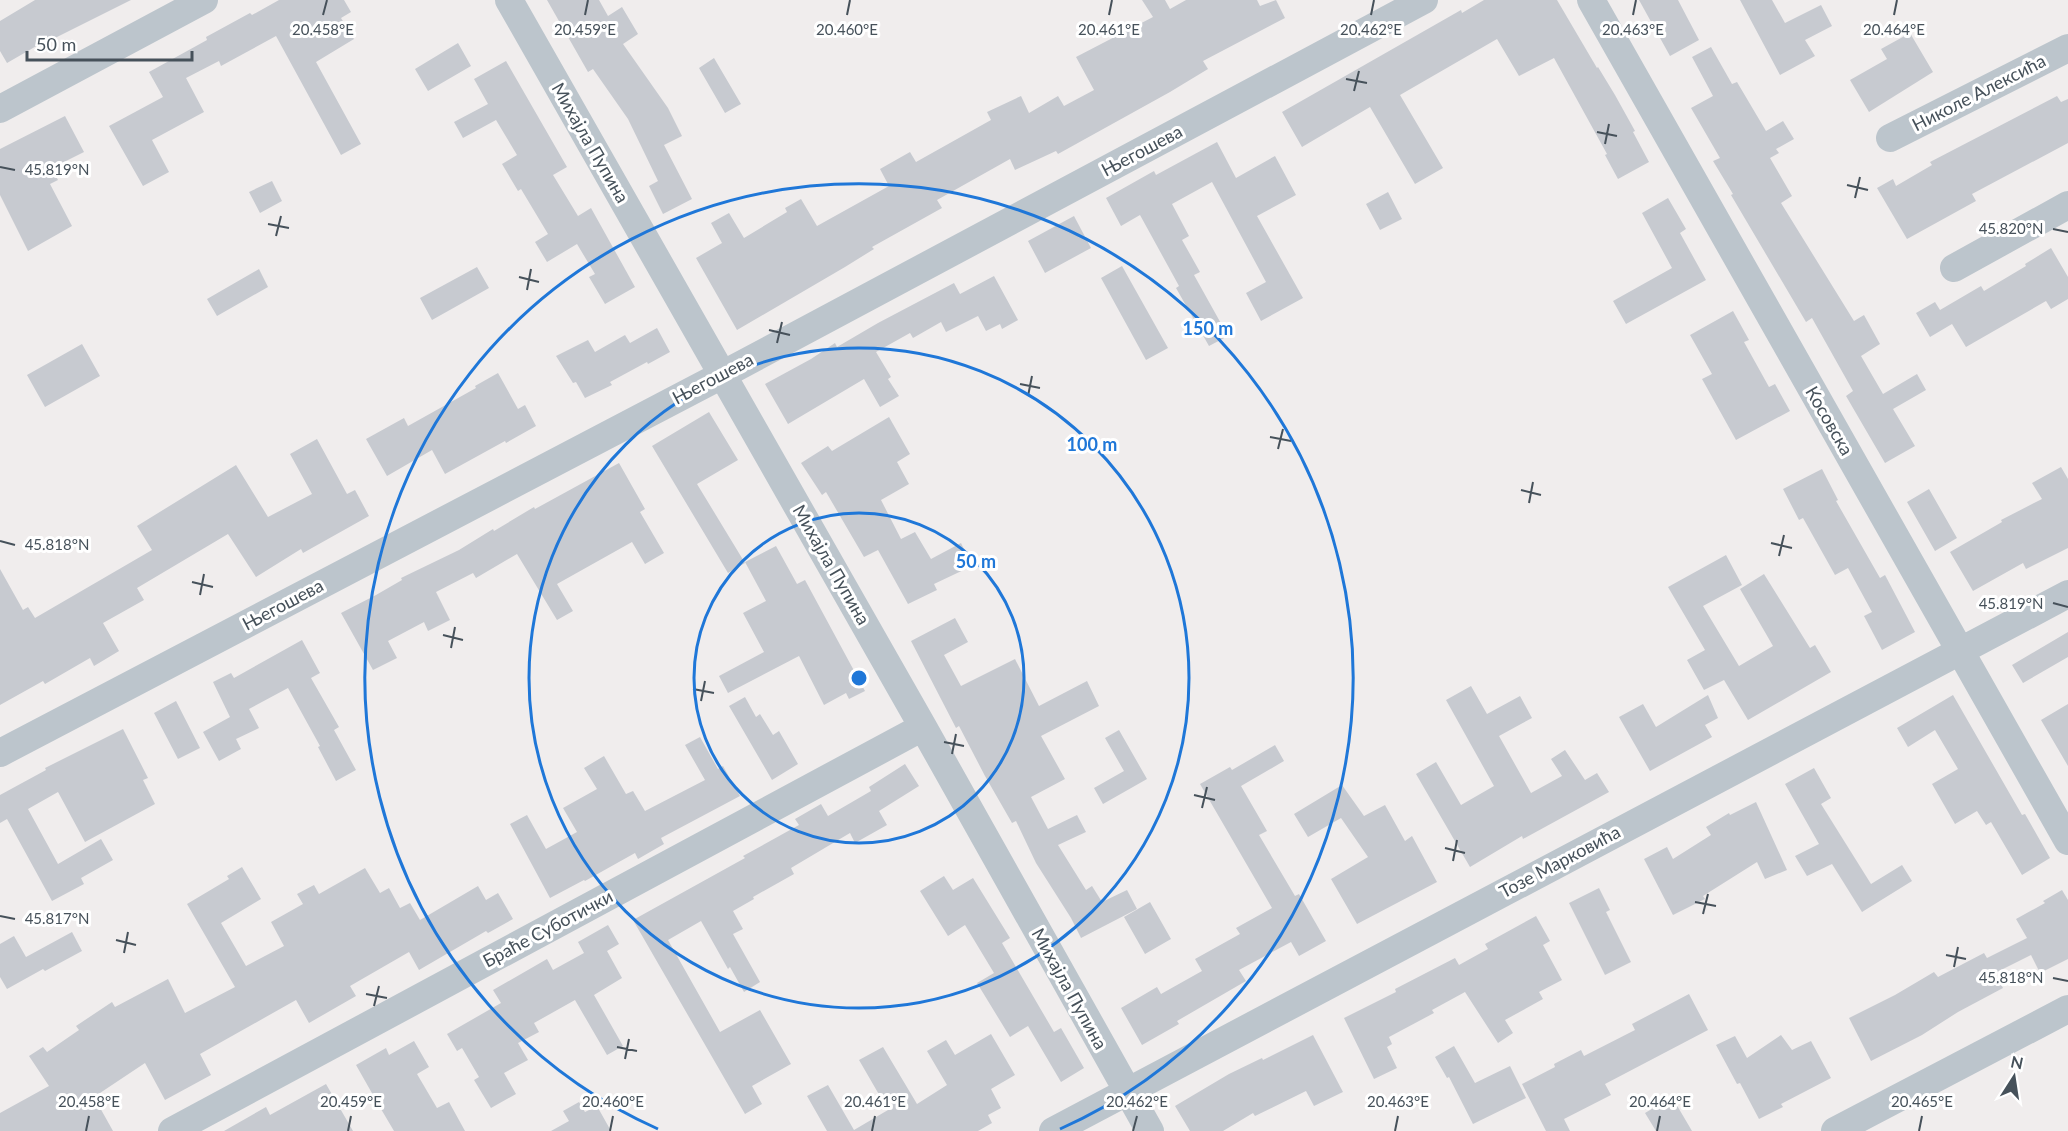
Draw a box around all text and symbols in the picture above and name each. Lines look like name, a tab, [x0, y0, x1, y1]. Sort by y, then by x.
text: 20.458°E	[292, 20, 354, 38]
text: 20.459°E	[554, 20, 616, 38]
text: 20.460°E	[816, 20, 878, 38]
text: 20.461°E	[1078, 20, 1140, 38]
text: 20.462°E	[1340, 20, 1402, 38]
text: 20.463°E	[1602, 20, 1664, 38]
text: 20.464°E	[1863, 20, 1925, 38]
scale bar	[27, 24, 192, 62]
text: 50 m	[36, 33, 76, 55]
street label: Николе Алексића	[1908, 49, 2049, 135]
street label: Михајла Пупина	[548, 78, 634, 207]
street label: Његошева	[1097, 120, 1186, 181]
text: 45.819°N	[25, 160, 89, 178]
text: 45.820°N	[1979, 219, 2043, 237]
text: 150 m	[1183, 317, 1233, 339]
street label: Његошева	[668, 348, 757, 409]
street label: Косовска	[1801, 382, 1858, 459]
text: 100 m	[1067, 433, 1117, 455]
street label: Михајла Пупина	[789, 500, 875, 629]
text: 45.818°N	[25, 535, 89, 553]
text: 50 m	[956, 550, 996, 572]
street label: Његошева	[238, 574, 327, 635]
text: 45.819°N	[1979, 594, 2043, 612]
centre of rings	[849, 668, 869, 688]
street label: Тозе Марковића	[1495, 820, 1624, 902]
street label: Браће Суботички	[479, 885, 616, 972]
text: 45.817°N	[25, 909, 89, 927]
street label: Михајла Пупина	[1027, 924, 1112, 1053]
text: 45.818°N	[1979, 968, 2043, 986]
north arrow	[1984, 1047, 2044, 1107]
text: N	[2009, 1051, 2025, 1072]
text: 20.458°E	[58, 1092, 120, 1110]
text: 20.459°E	[320, 1092, 382, 1110]
text: 20.460°E	[582, 1092, 644, 1110]
text: 20.461°E	[844, 1092, 906, 1110]
text: 20.462°E	[1106, 1092, 1168, 1110]
text: 20.463°E	[1367, 1092, 1429, 1110]
text: 20.464°E	[1629, 1092, 1691, 1110]
text: 20.465°E	[1891, 1092, 1953, 1110]

